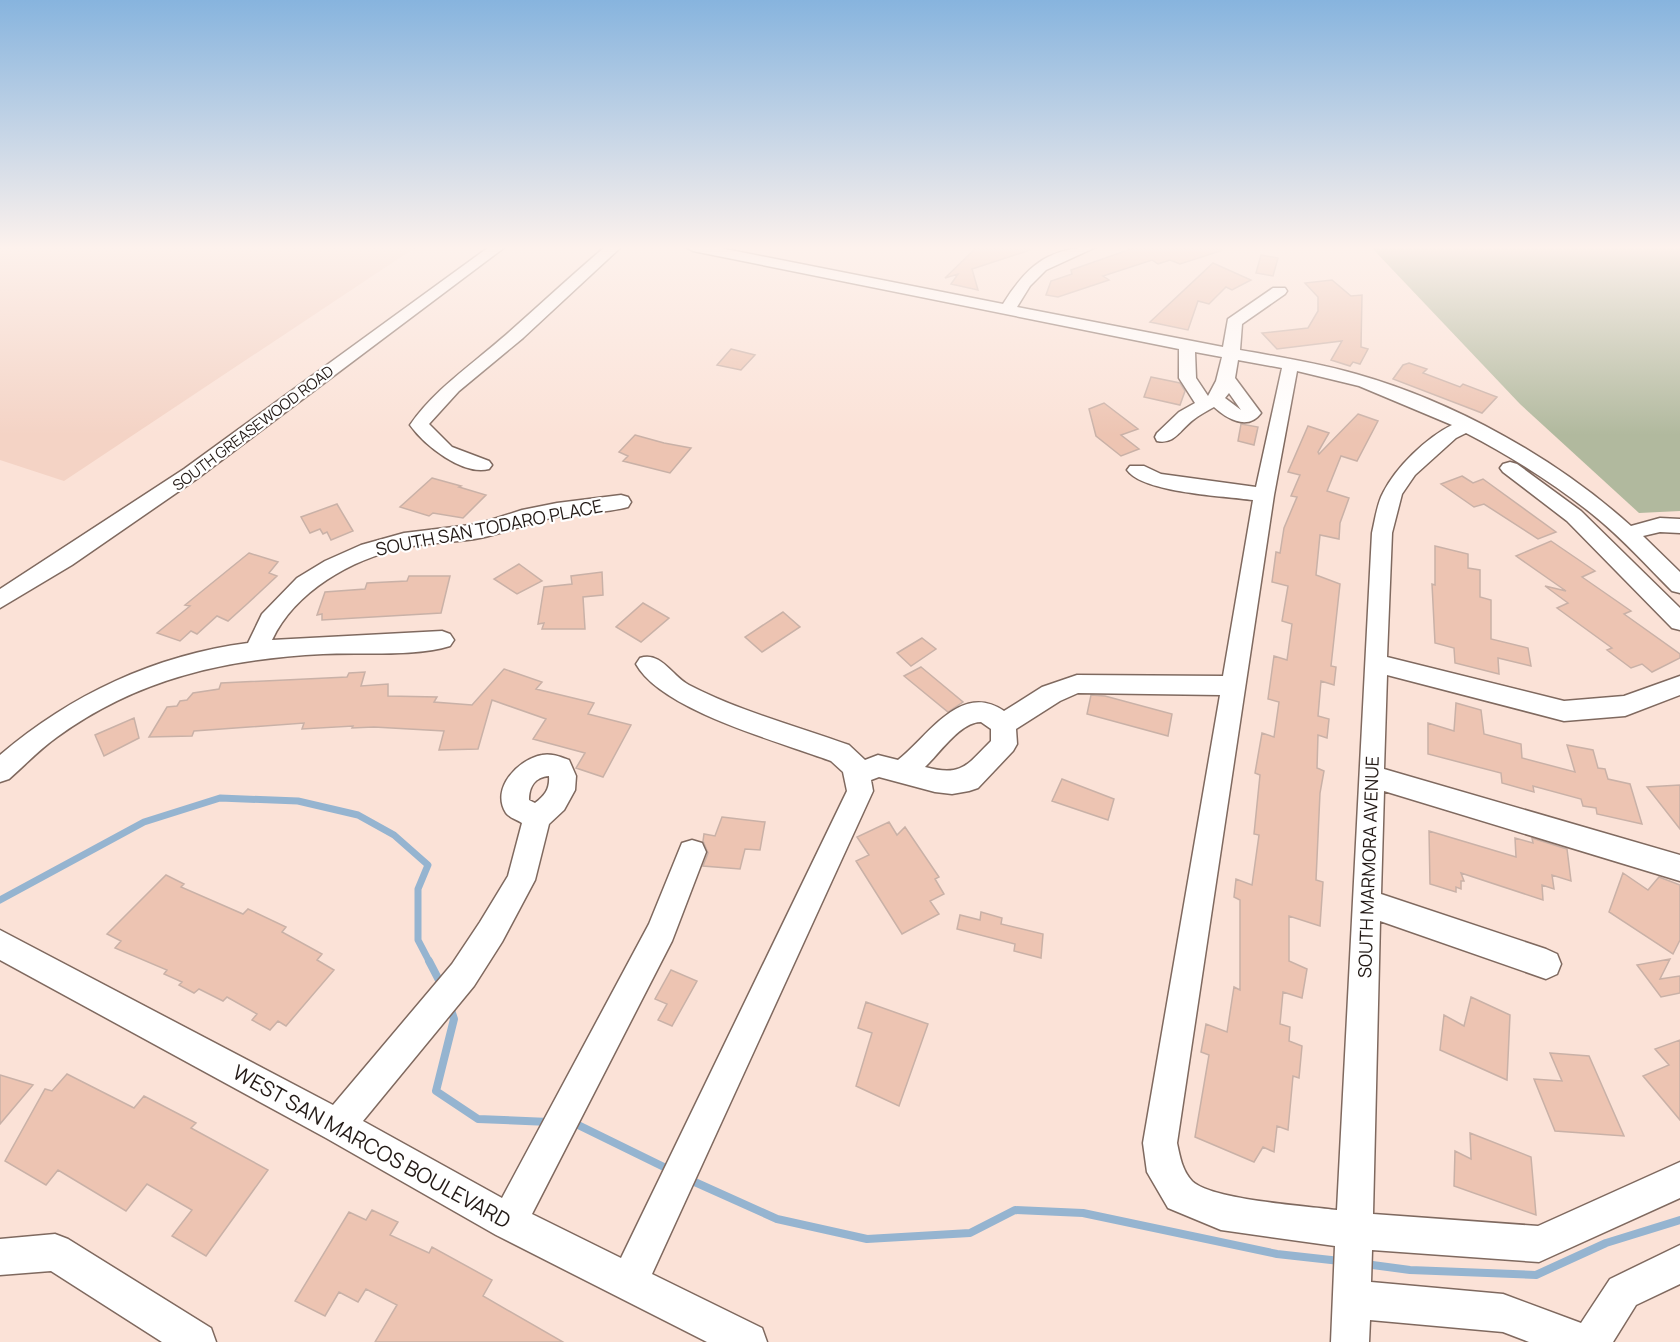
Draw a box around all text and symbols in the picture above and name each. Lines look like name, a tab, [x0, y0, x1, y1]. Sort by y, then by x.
street label: SOUTH GREASEWOOD ROAD	[168, 360, 338, 496]
street label: SOUTH SAN TODARO PLACE	[373, 493, 605, 561]
street label: SOUTH MARMORA AVENUE	[1352, 756, 1384, 978]
street label: WEST SAN MARCOS BOULEVARD	[228, 1058, 516, 1234]

